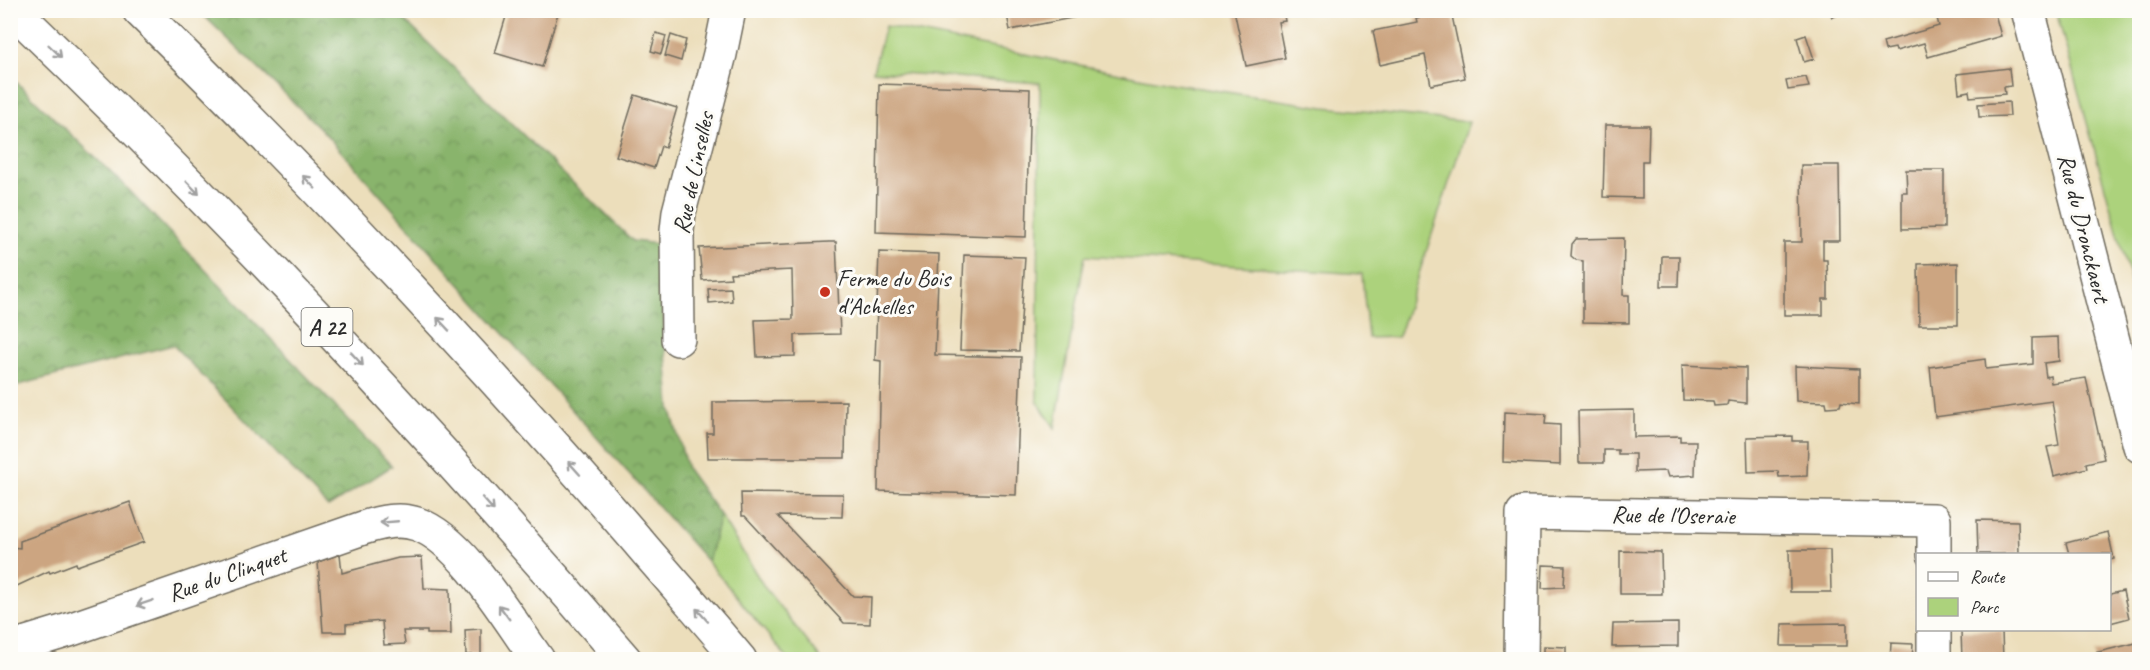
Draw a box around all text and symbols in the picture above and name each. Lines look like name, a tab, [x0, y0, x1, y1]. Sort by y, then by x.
one-way arrow	[47, 44, 62, 58]
street label: Rue de Linselles	[665, 108, 721, 237]
street label: Rue du Dronckaert	[2051, 151, 2117, 307]
one-way arrow	[301, 174, 316, 189]
one-way arrow	[186, 181, 201, 196]
place label: Ferme du Bois d'Achelles	[837, 263, 953, 321]
marker: Ferme du Bois d'Achelles	[818, 285, 832, 299]
road number: A 22	[302, 308, 352, 346]
one-way arrow	[435, 316, 450, 331]
one-way arrow	[350, 352, 365, 367]
one-way arrow	[567, 461, 581, 476]
one-way arrow	[481, 496, 495, 511]
street label: Rue de l'Oseraie	[1611, 499, 1737, 531]
one-way arrow	[380, 517, 400, 528]
street label: Rue du Clinquet	[164, 539, 292, 608]
legend	[1916, 553, 2111, 631]
text: Route	[1970, 566, 2005, 588]
text: Parc	[1970, 596, 1999, 618]
one-way arrow	[136, 599, 155, 610]
one-way arrow	[498, 605, 510, 621]
one-way arrow	[695, 608, 709, 623]

